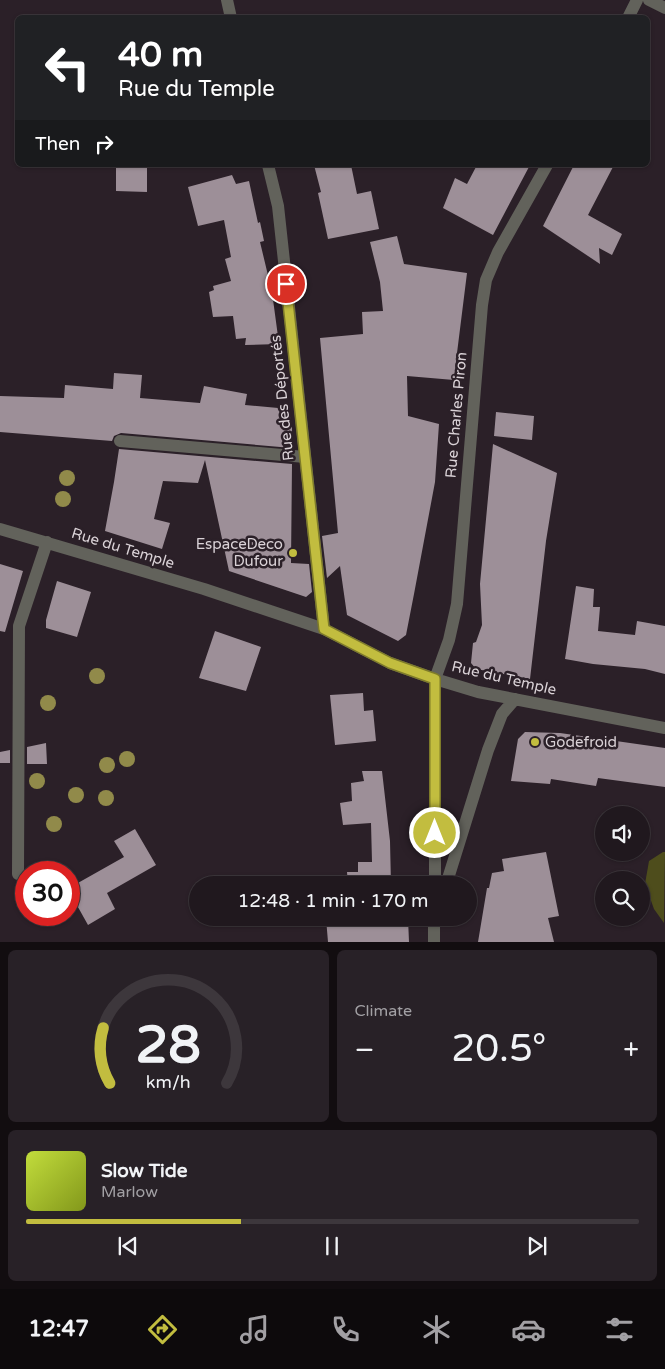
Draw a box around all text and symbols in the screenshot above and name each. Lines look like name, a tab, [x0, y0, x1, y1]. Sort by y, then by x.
text: 40 m	[118, 34, 203, 76]
icon: left	[35, 35, 100, 100]
text: Rue du Temple	[118, 76, 275, 102]
icon: right	[90, 130, 118, 158]
text: Then	[35, 133, 80, 155]
pin	[265, 263, 307, 305]
icon: arrive	[272, 270, 300, 298]
street label: Rue des Déportés	[266, 334, 298, 462]
street label: Rue Charles Piron	[442, 351, 470, 479]
street label: Rue du Temple	[69, 524, 177, 572]
place label: EspaceDeco Dufour	[196, 535, 283, 570]
marker: EspaceDeco Dufour	[287, 547, 299, 559]
street label: Rue du Temple	[450, 657, 558, 699]
place label: Godefroid	[545, 733, 617, 751]
marker: Godefroid	[529, 736, 541, 748]
position arrow	[408, 806, 460, 858]
map controls	[595, 806, 650, 926]
button: sound	[595, 806, 650, 861]
speed limit sign: 30	[15, 861, 80, 926]
button: search	[595, 871, 650, 926]
text: 12:48 · 1 min · 170 m	[237, 890, 429, 912]
text: Climate	[355, 1001, 412, 1021]
text: 28	[136, 1014, 201, 1077]
text: 20.5°	[451, 1026, 546, 1072]
text: −	[355, 1033, 374, 1067]
text: +	[623, 1033, 639, 1067]
text: km/h	[146, 1072, 191, 1093]
text: Slow Tide	[101, 1160, 188, 1182]
text: Marlow	[101, 1182, 158, 1202]
icon: previous	[114, 1232, 142, 1260]
icon: pause	[318, 1232, 346, 1260]
icon: next	[523, 1232, 551, 1260]
icon: directions	[145, 1312, 180, 1347]
icon: music	[237, 1312, 272, 1347]
icon: phone	[328, 1312, 363, 1347]
icon: climate	[419, 1312, 454, 1347]
icon: car	[511, 1312, 546, 1347]
icon: filters	[602, 1312, 637, 1347]
text: 12:47	[28, 1316, 89, 1342]

